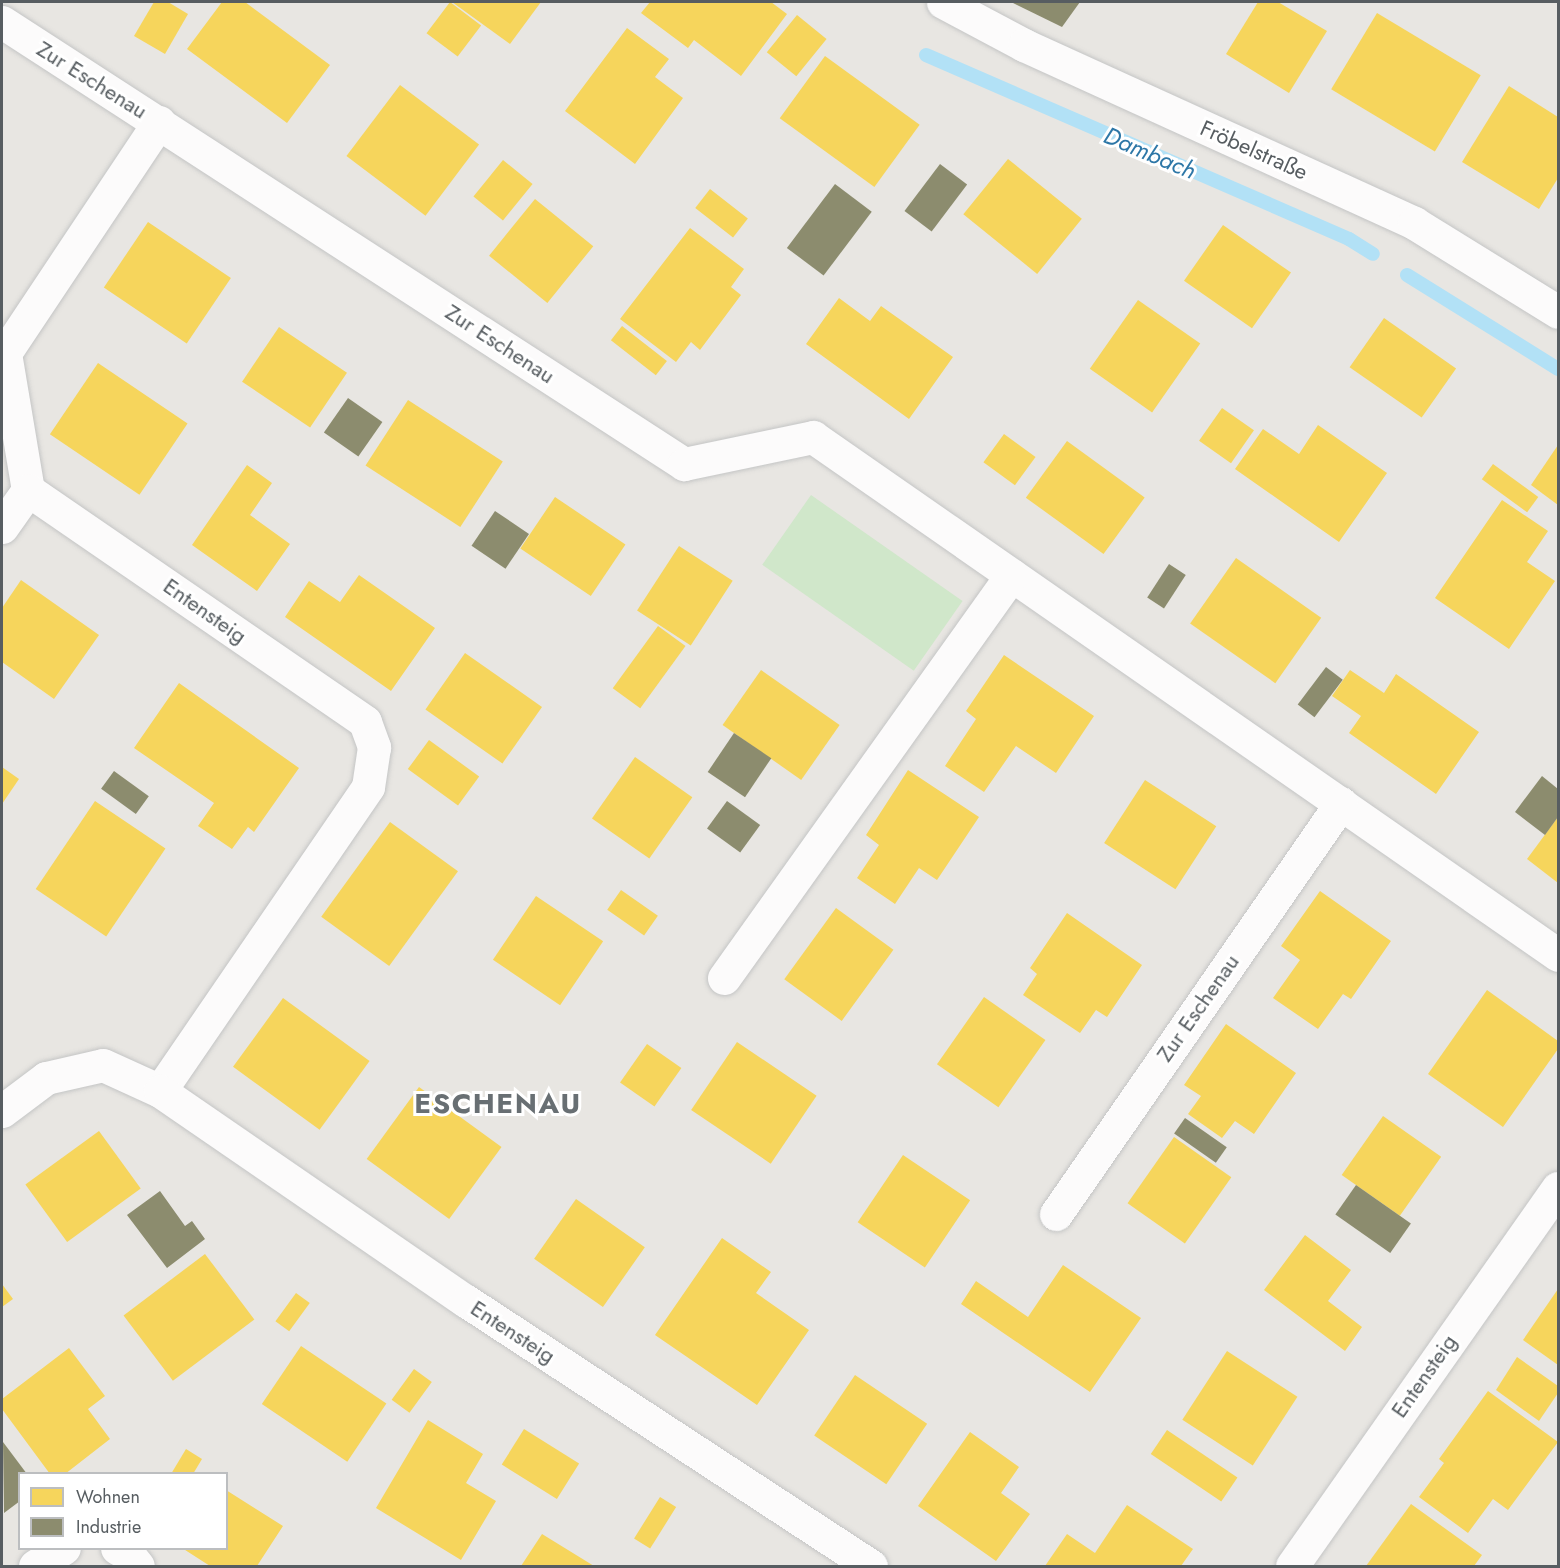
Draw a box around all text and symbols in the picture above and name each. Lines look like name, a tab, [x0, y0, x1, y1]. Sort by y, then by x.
street label: Zur Eschenau	[32, 36, 152, 124]
street label: Fröbelstraße	[1196, 115, 1312, 185]
water label: Dambach	[1100, 121, 1200, 185]
street label: Zur Eschenau	[440, 299, 560, 389]
street label: Entensteig	[158, 573, 252, 649]
street label: Zur Eschenau	[1151, 949, 1245, 1067]
district label: ESCHENAU	[414, 1087, 582, 1121]
street label: Entensteig	[466, 1295, 560, 1369]
street label: Entensteig	[1386, 1329, 1462, 1423]
legend	[18, 1472, 228, 1550]
text: Wohnen	[76, 1484, 140, 1510]
text: Industrie	[76, 1514, 141, 1540]

